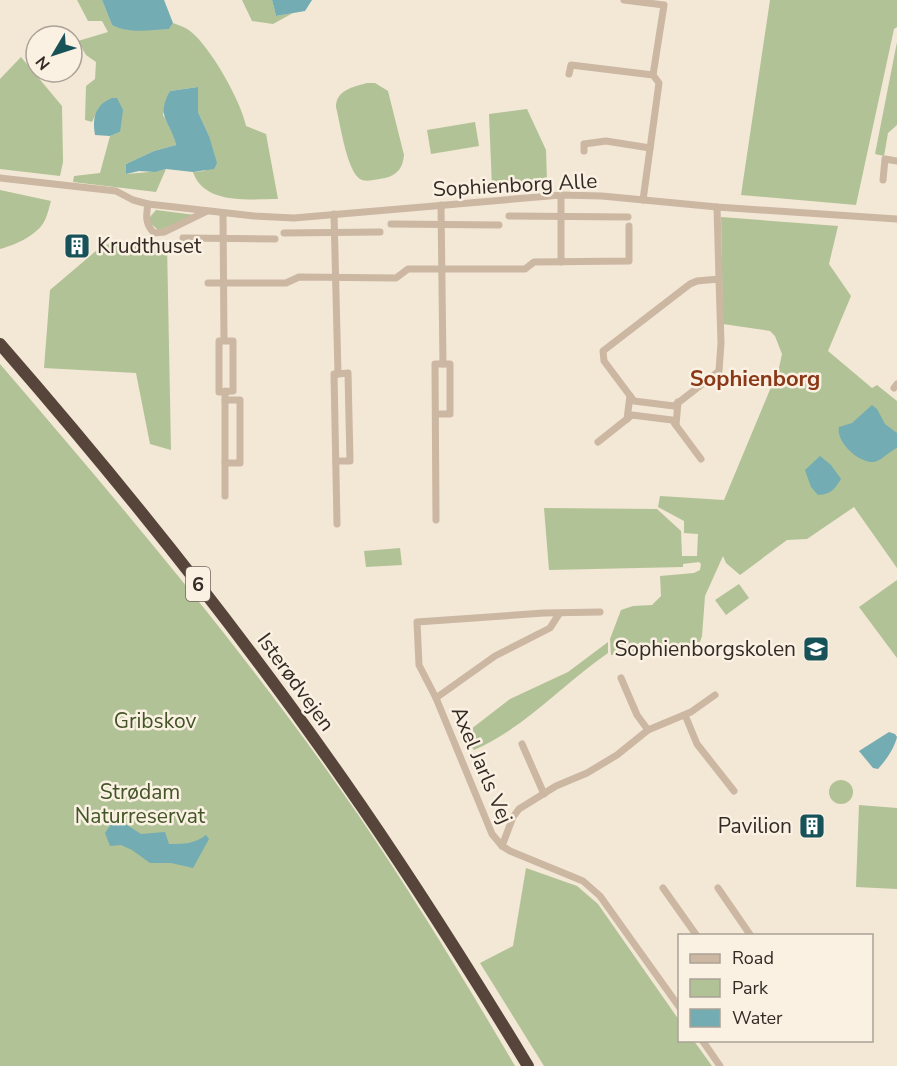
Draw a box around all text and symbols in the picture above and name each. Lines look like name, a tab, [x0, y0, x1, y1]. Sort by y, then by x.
north arrow	[24, 24, 84, 84]
text: N	[31, 51, 55, 74]
street label: Sophienborg Alle	[432, 167, 598, 203]
building icon: Krudthuset	[62, 231, 92, 261]
place label: Krudthuset	[97, 232, 202, 260]
district label: Sophienborg	[690, 364, 820, 394]
road number: 6	[186, 567, 210, 601]
street label: Isterødvejen	[251, 627, 341, 737]
school or university icon: Sophienborgskolen	[801, 634, 831, 664]
place label: Sophienborgskolen	[614, 635, 796, 663]
street label: Axel Jarls Vej	[445, 702, 519, 828]
park label: Gribskov	[114, 707, 196, 735]
park label: Strødam Naturreservat	[75, 778, 206, 830]
building icon: Pavilion	[797, 811, 827, 841]
place label: Pavilion	[718, 812, 792, 840]
legend	[678, 934, 873, 1042]
text: Road	[732, 946, 774, 970]
text: Park	[732, 976, 769, 1000]
text: Water	[732, 1006, 783, 1030]

